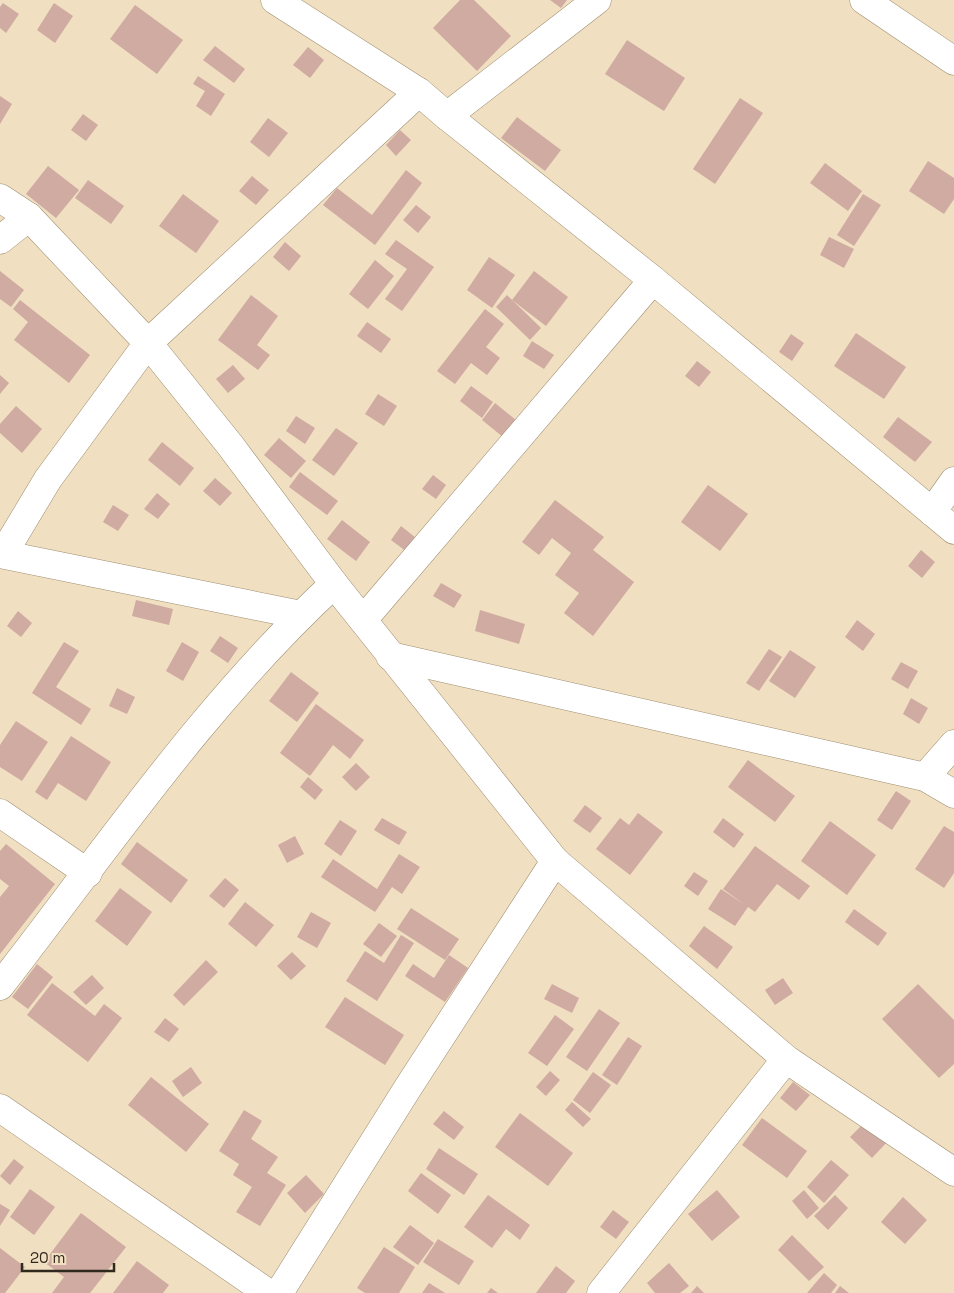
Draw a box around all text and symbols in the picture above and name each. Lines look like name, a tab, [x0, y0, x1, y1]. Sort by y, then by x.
scale bar	[22, 1240, 115, 1272]
text: 20 m	[30, 1248, 65, 1267]

